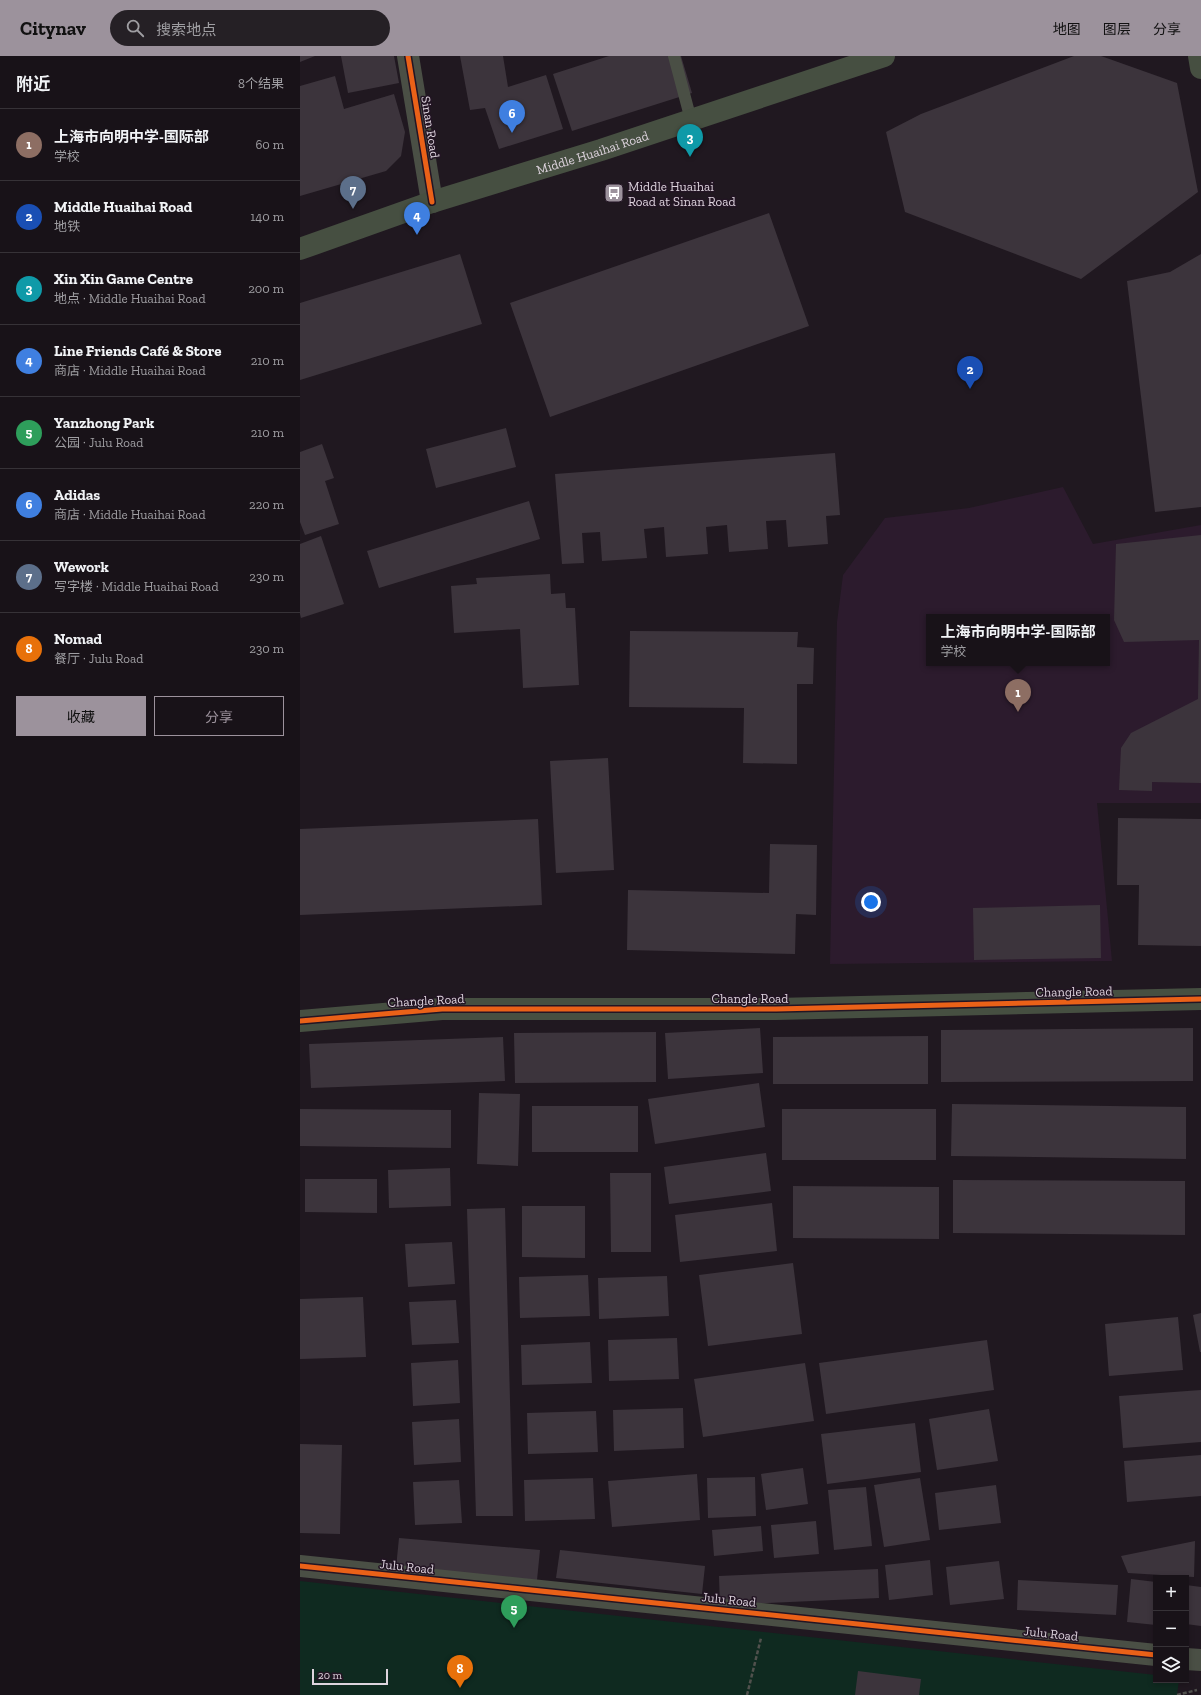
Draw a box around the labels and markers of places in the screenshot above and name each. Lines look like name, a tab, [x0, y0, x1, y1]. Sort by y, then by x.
pin: 6	[499, 100, 525, 133]
pin: 3	[677, 124, 703, 157]
pin: 7	[340, 176, 366, 209]
place label: Middle Huaihai Road at Sinan Road	[628, 179, 736, 209]
bus stop icon: Middle Huaihai Road at Sinan Road	[603, 182, 625, 204]
pin: 4	[404, 202, 430, 235]
pin: 2	[957, 356, 983, 389]
pin: 1	[1005, 679, 1031, 712]
pin: 5	[501, 1595, 527, 1628]
pin: 8	[447, 1655, 473, 1688]

